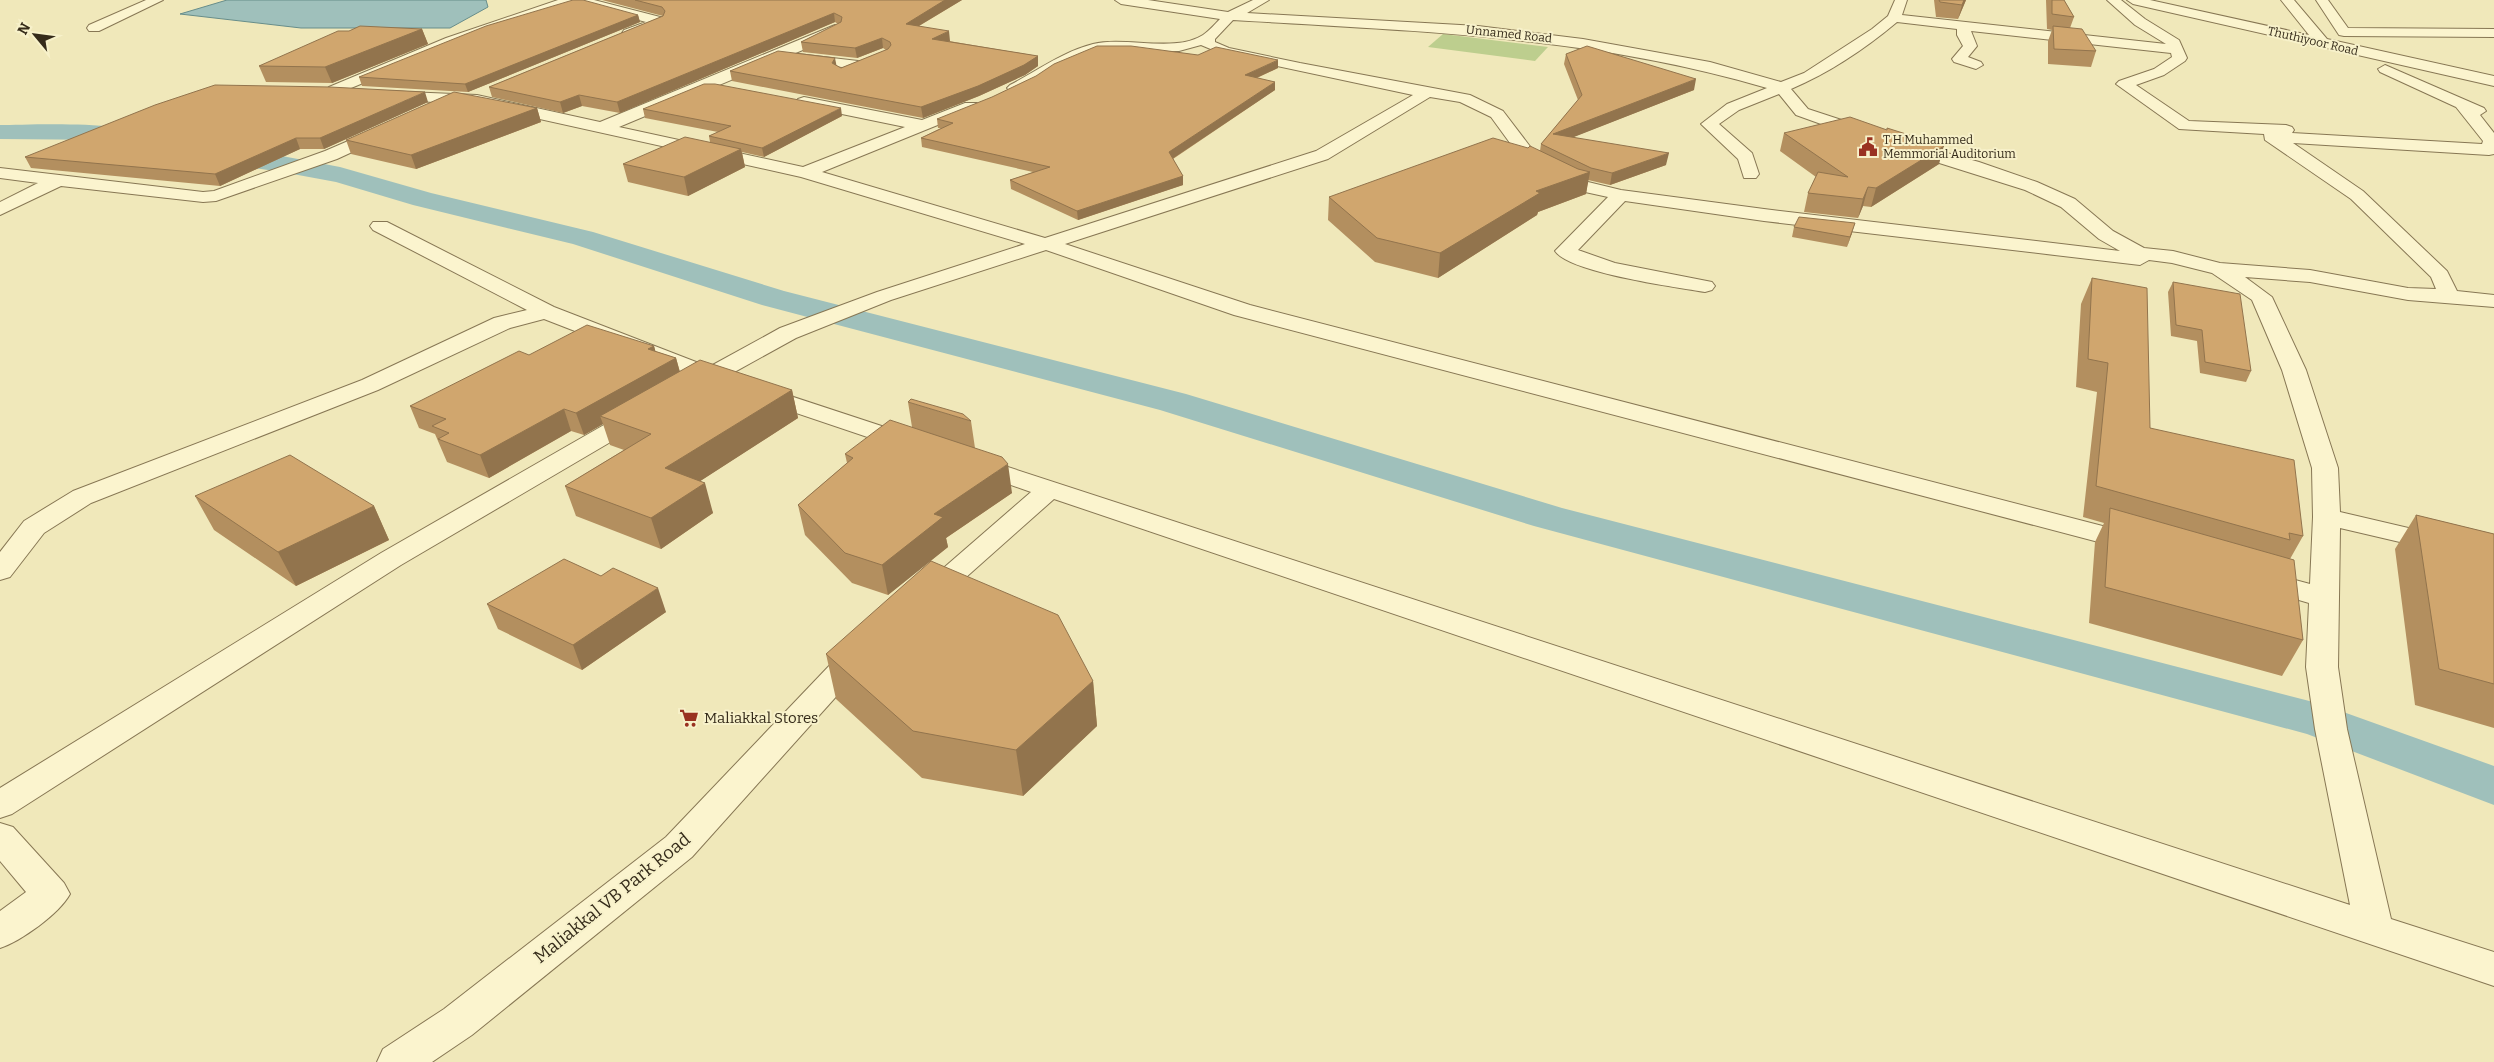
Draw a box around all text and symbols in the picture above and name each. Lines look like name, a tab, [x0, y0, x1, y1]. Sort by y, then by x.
north arrow	[10, 10, 60, 60]
text: N	[14, 20, 34, 38]
street label: Unnamed Road	[1465, 23, 1553, 45]
street label: Thuthiyoor Road	[2266, 24, 2360, 58]
place label: T H Muhammed Memmorial Auditorium	[1883, 133, 2016, 161]
public building icon: T H Muhammed Memmorial Auditorium	[1857, 136, 1879, 158]
supermarket icon: Maliakkal Stores	[678, 707, 700, 729]
place label: Maliakkal Stores	[704, 709, 818, 727]
street label: Maliakkal VB Park Road	[529, 828, 695, 968]

